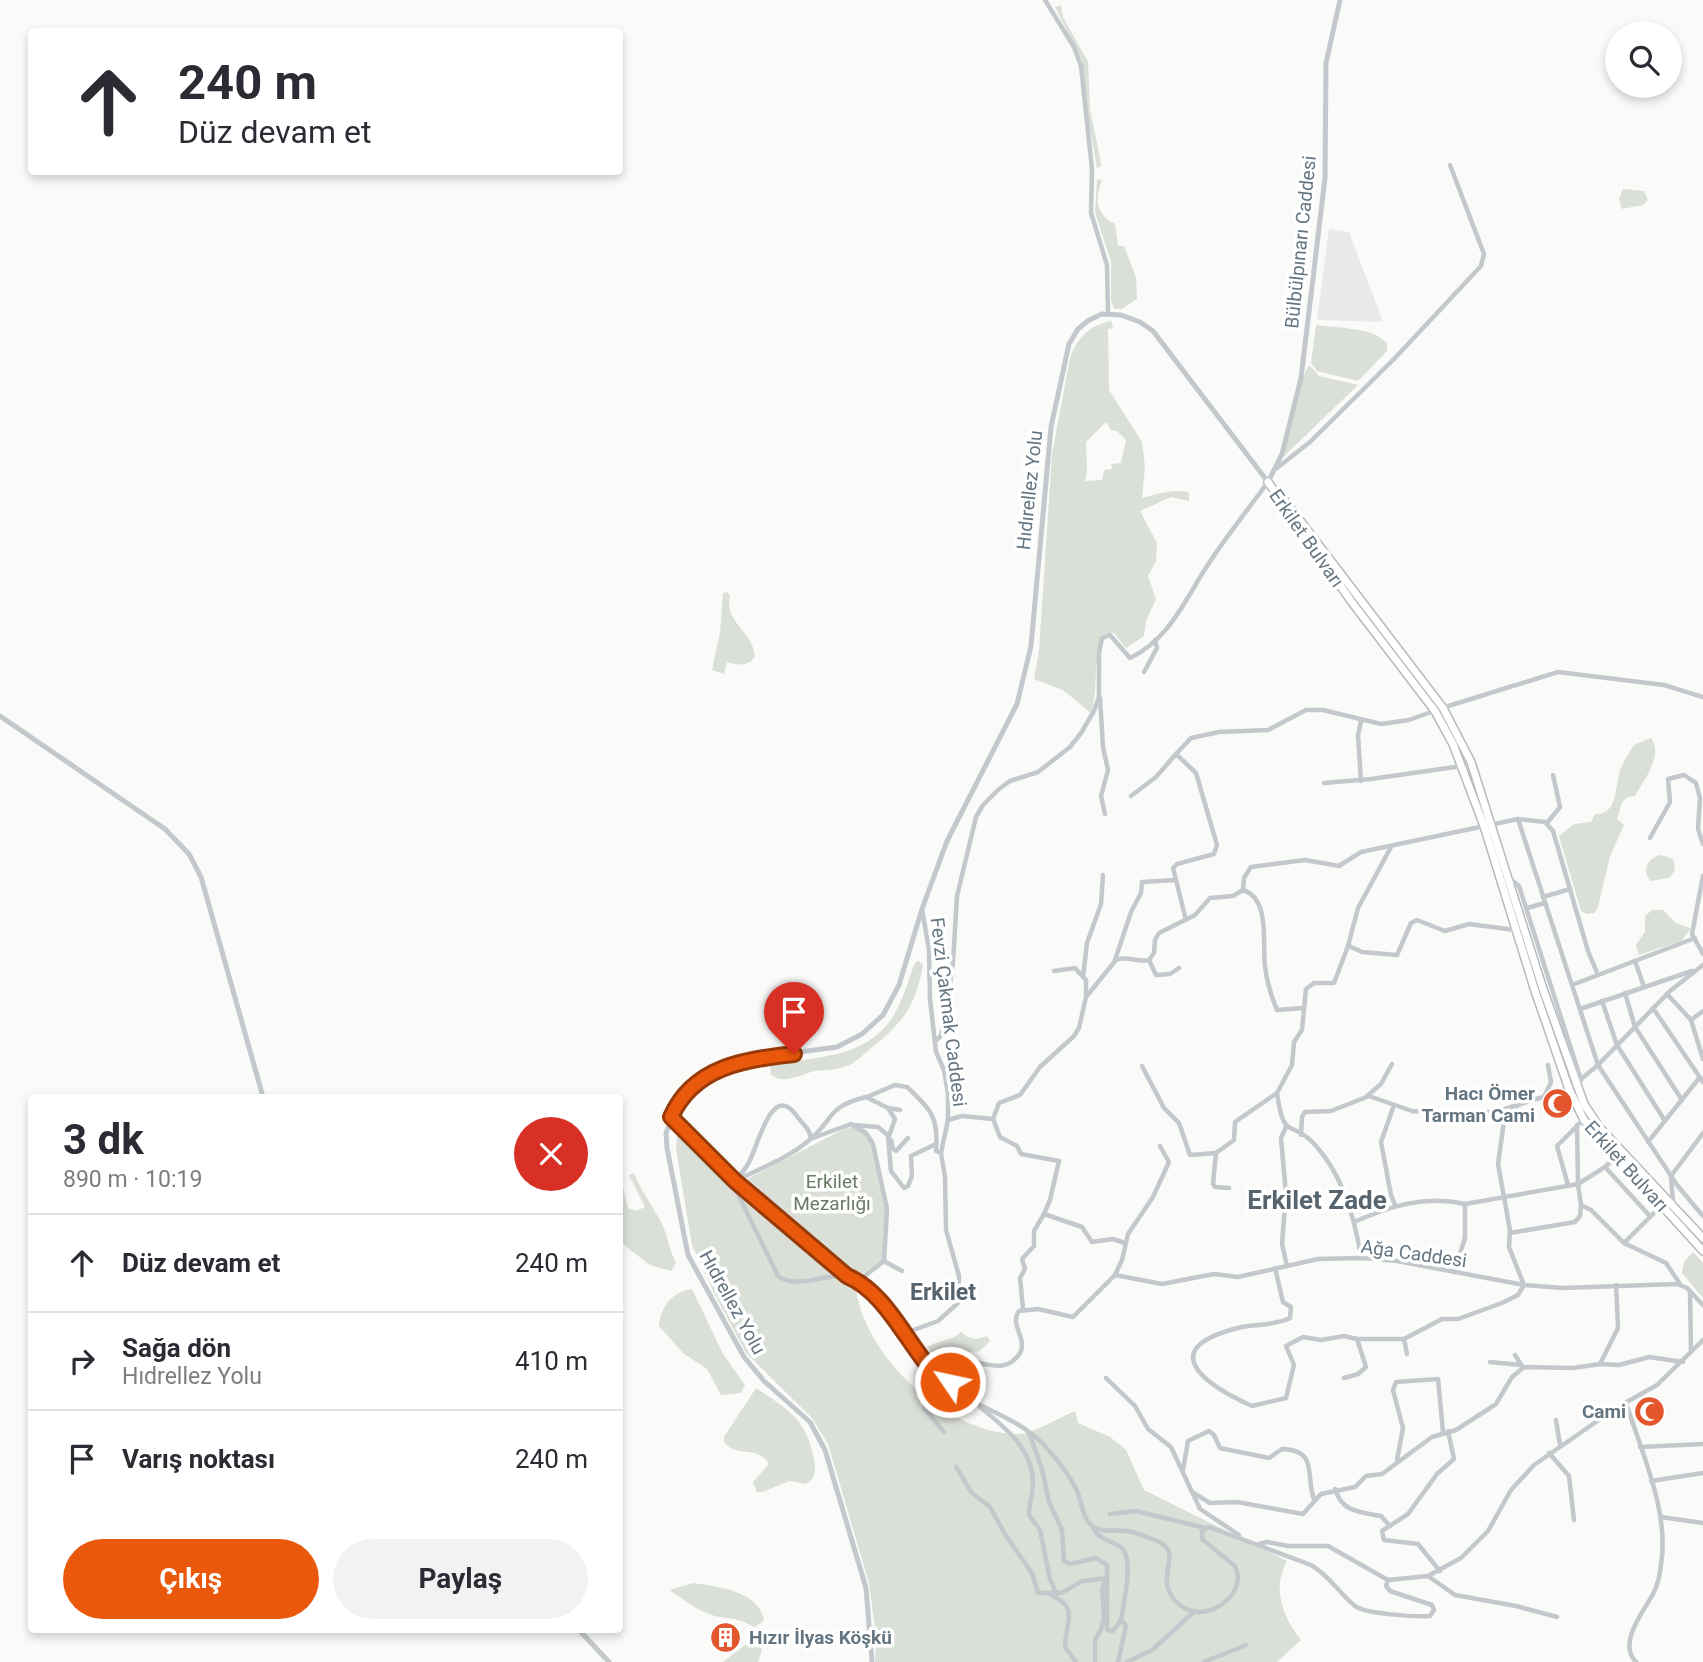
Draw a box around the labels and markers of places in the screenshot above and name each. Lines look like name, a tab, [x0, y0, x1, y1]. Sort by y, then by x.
pin	[764, 982, 824, 1054]
place label: Hacı Ömer Tarman Cami	[1421, 1082, 1535, 1127]
mosque icon: Hacı Ömer Tarman Cami	[1541, 1087, 1575, 1121]
mosque icon: Cami	[1632, 1394, 1666, 1428]
place label: Cami	[1582, 1400, 1626, 1423]
building icon: Hızır İlyas Köşkü	[709, 1620, 743, 1654]
place label: Hızır İlyas Köşkü	[749, 1626, 892, 1649]

